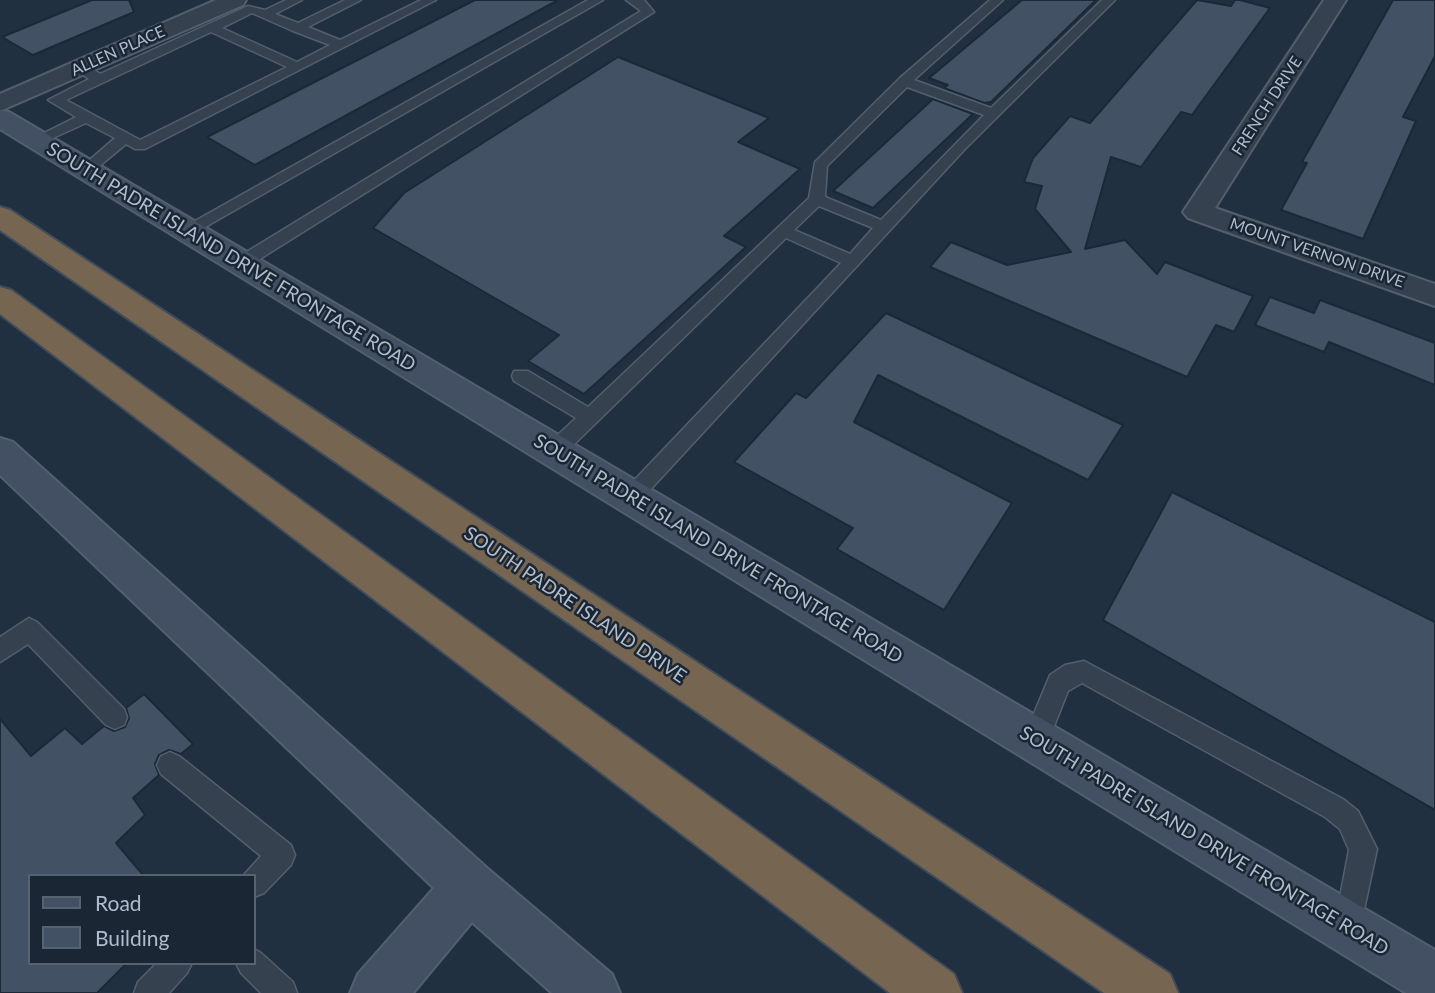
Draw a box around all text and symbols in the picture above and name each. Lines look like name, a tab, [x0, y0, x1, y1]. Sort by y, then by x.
street label: ALLEN PLACE	[68, 22, 168, 80]
street label: FRENCH DRIVE	[1228, 53, 1306, 159]
street label: SOUTH PADRE ISLAND DRIVE FRONTAGE ROAD	[42, 137, 420, 377]
street label: MOUNT VERNON DRIVE	[1227, 214, 1407, 292]
street label: SOUTH PADRE ISLAND DRIVE FRONTAGE ROAD	[529, 429, 907, 669]
street label: SOUTH PADRE ISLAND DRIVE	[460, 522, 690, 688]
street label: SOUTH PADRE ISLAND DRIVE FRONTAGE ROAD	[1015, 721, 1393, 961]
legend	[28, 874, 256, 965]
text: Road	[95, 890, 142, 915]
text: Building	[95, 925, 170, 950]

